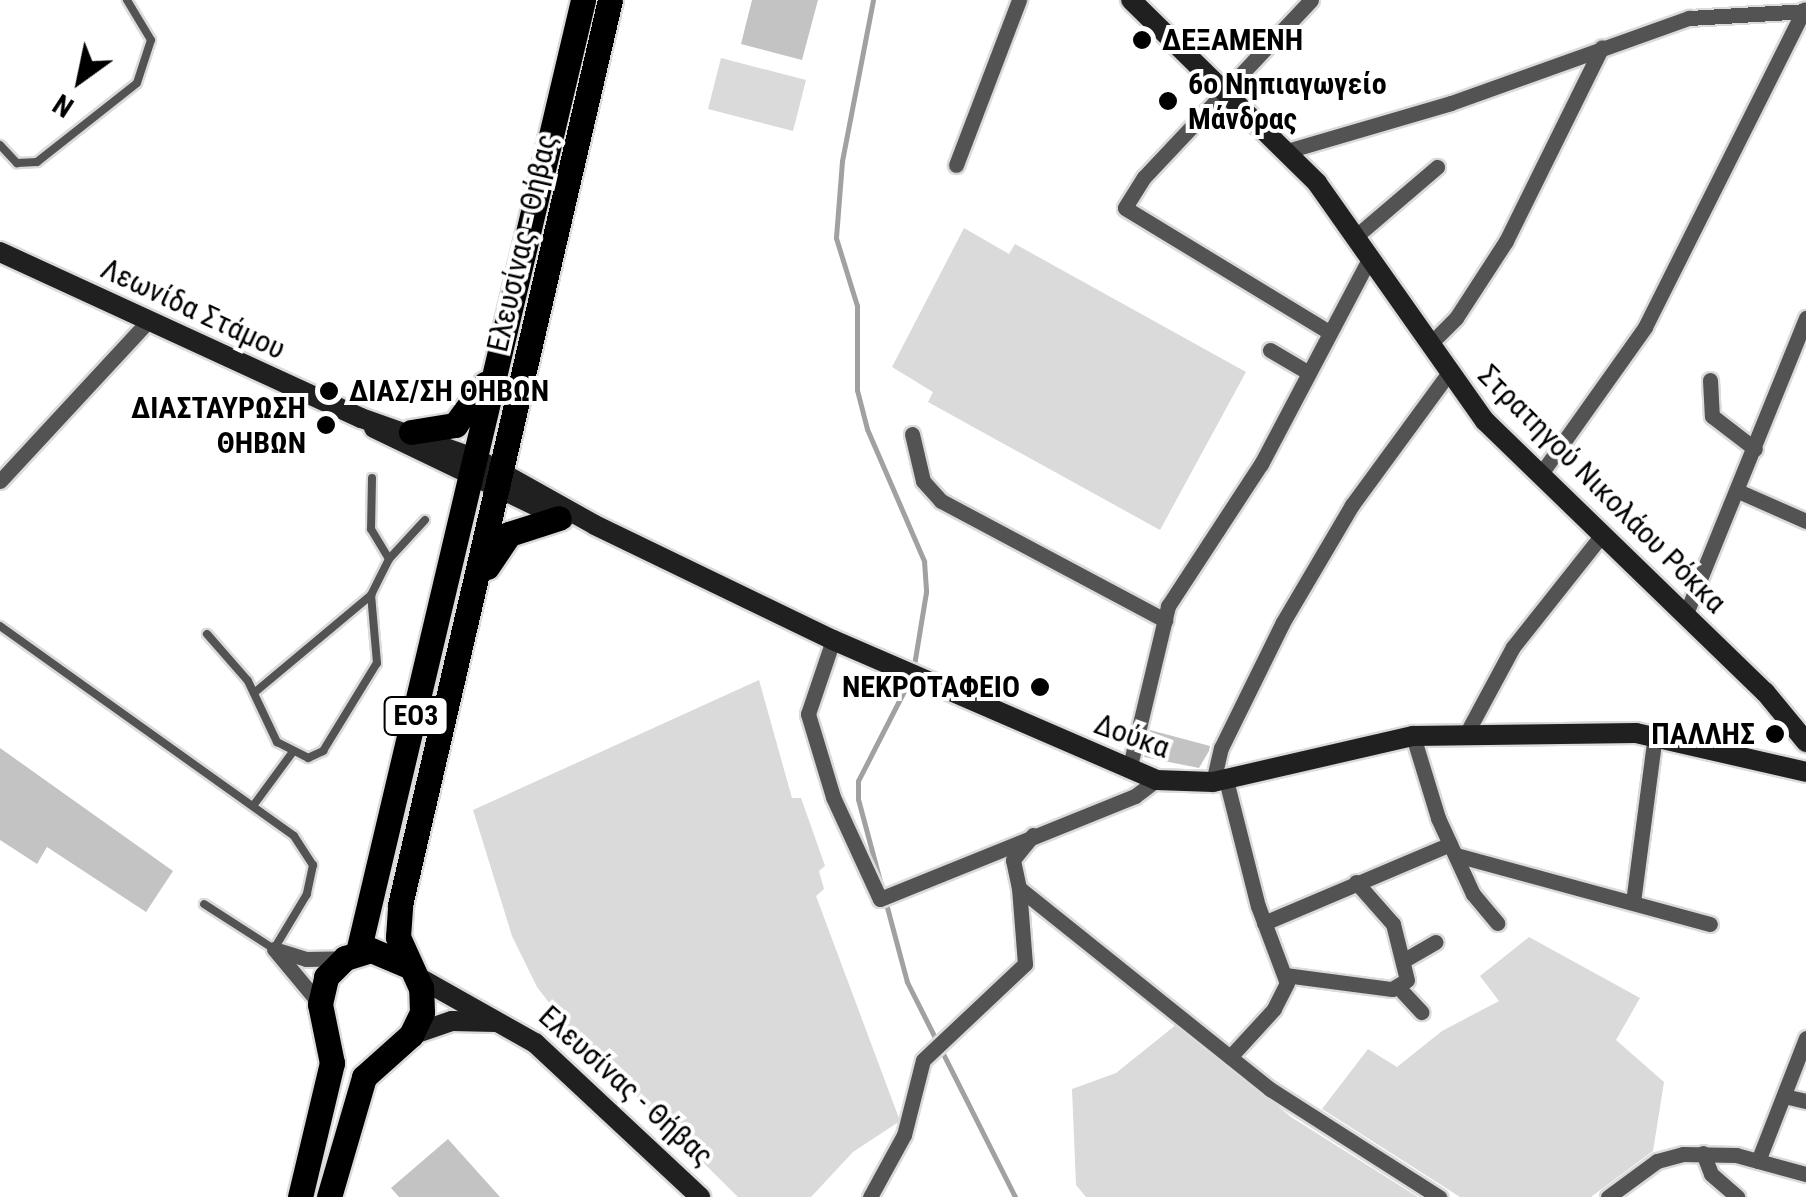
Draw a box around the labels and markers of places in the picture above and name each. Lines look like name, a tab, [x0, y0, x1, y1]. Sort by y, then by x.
place label: ΔΕΞΑΜΕΝΗ	[1162, 22, 1303, 58]
marker: ΔΕΞΑΜΕΝΗ	[1131, 29, 1153, 51]
place label: 6ο Νηπιαγωγείο Μάνδρας	[1188, 66, 1387, 136]
marker: 6ο Νηπιαγωγείο Μάνδρας	[1157, 90, 1179, 112]
place label: ΔΙΑΣ/ΣΗ ΘΗΒΩΝ	[349, 373, 549, 409]
marker: ΔΙΑΣ/ΣΗ ΘΗΒΩΝ	[318, 380, 340, 402]
place label: ΔΙΑΣΤΑΥΡΩΣΗ ΘΗΒΩΝ	[131, 390, 306, 460]
marker: ΔΙΑΣΤΑΥΡΩΣΗ ΘΗΒΩΝ	[315, 414, 337, 436]
place label: ΝΕΚΡΟΤΑΦΕΙΟ	[842, 669, 1020, 705]
marker: ΝΕΚΡΟΤΑΦΕΙΟ	[1029, 676, 1051, 698]
place label: ΠΑΛΛΗΣ	[1651, 716, 1755, 752]
marker: ΠΑΛΛΗΣ	[1764, 723, 1786, 745]

